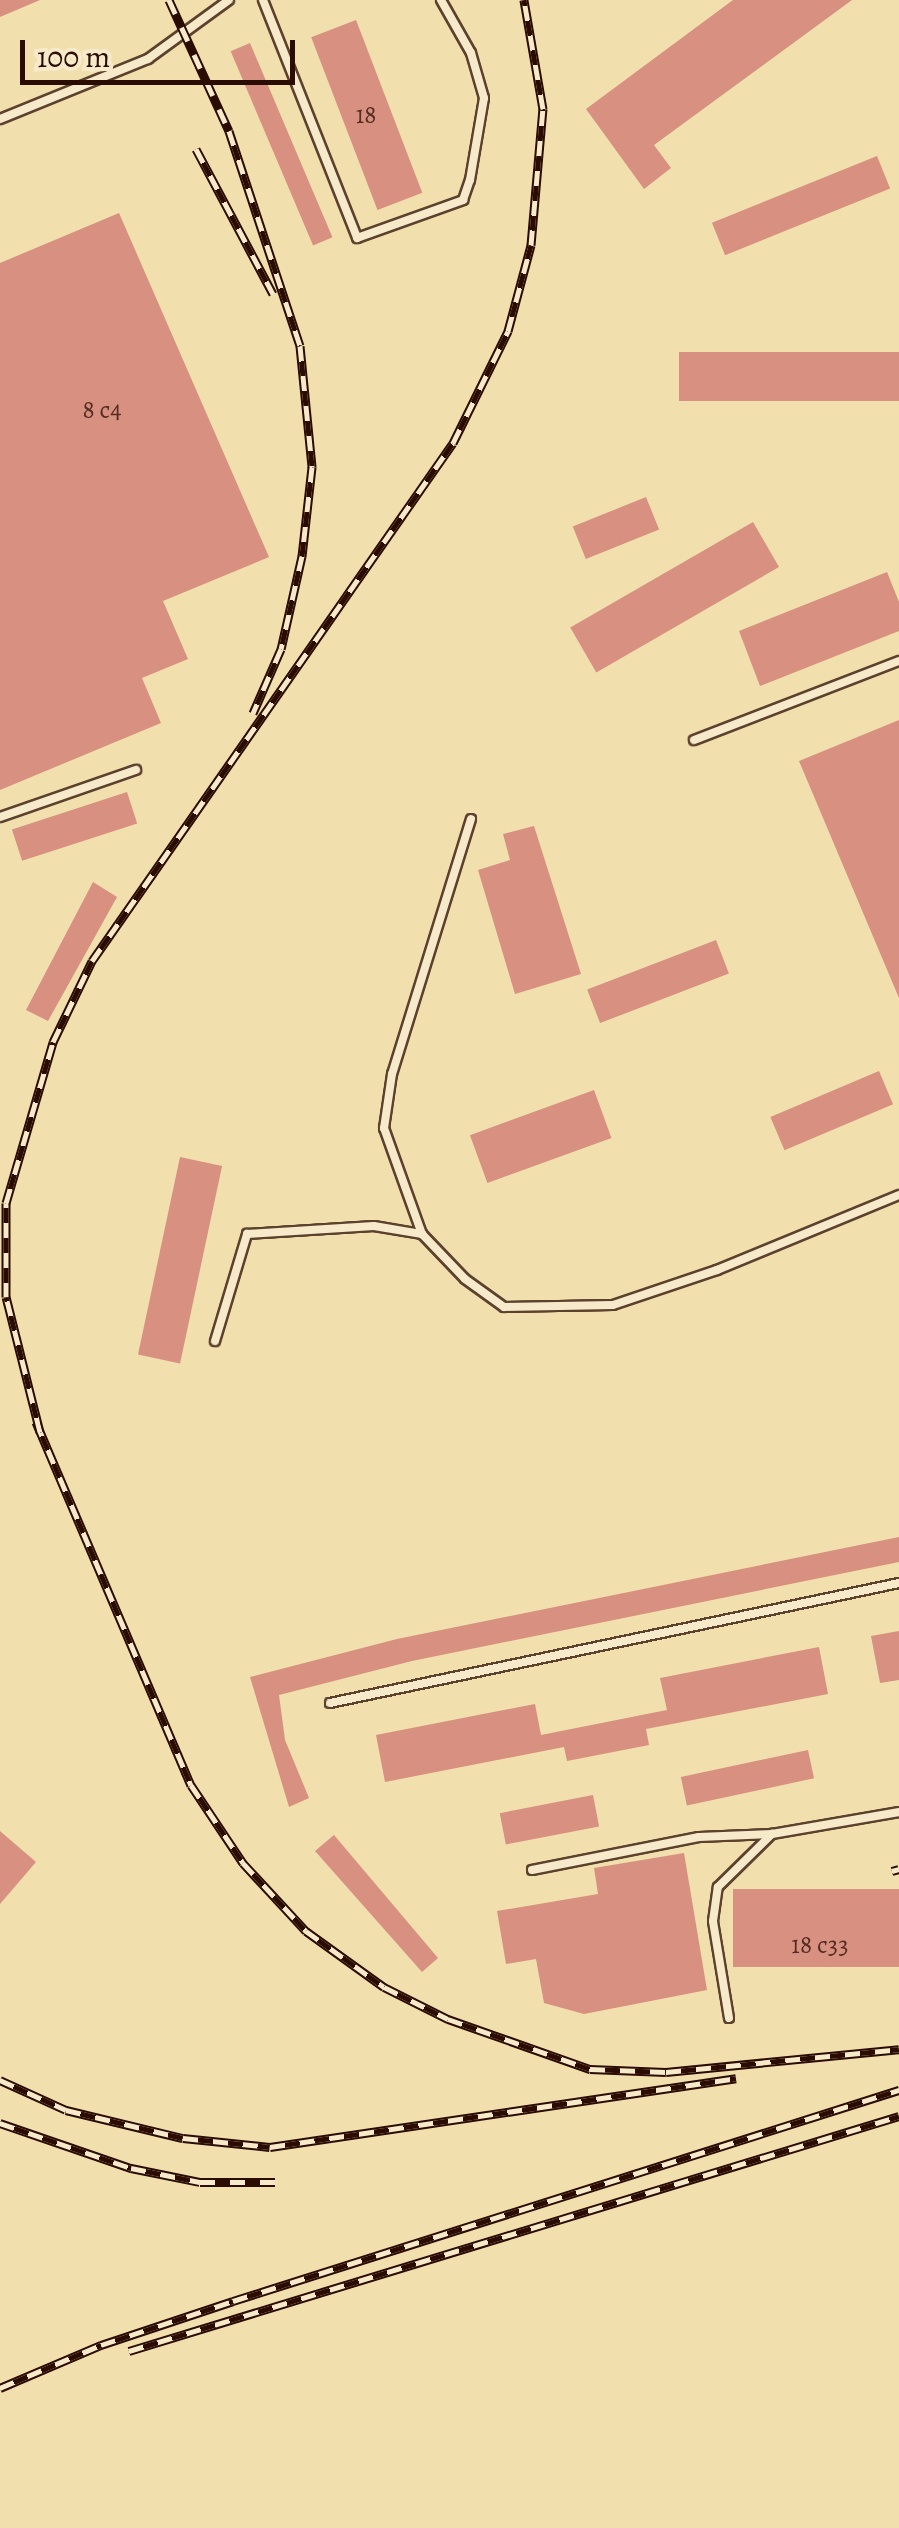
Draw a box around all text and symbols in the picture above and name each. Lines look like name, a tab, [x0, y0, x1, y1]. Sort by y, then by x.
scale bar	[25, 20, 300, 82]
text: 100 m	[37, 37, 110, 77]
house number: 18	[356, 100, 376, 130]
house number: 8 с4	[82, 395, 122, 425]
house number: 18 с33	[791, 1930, 849, 1960]

